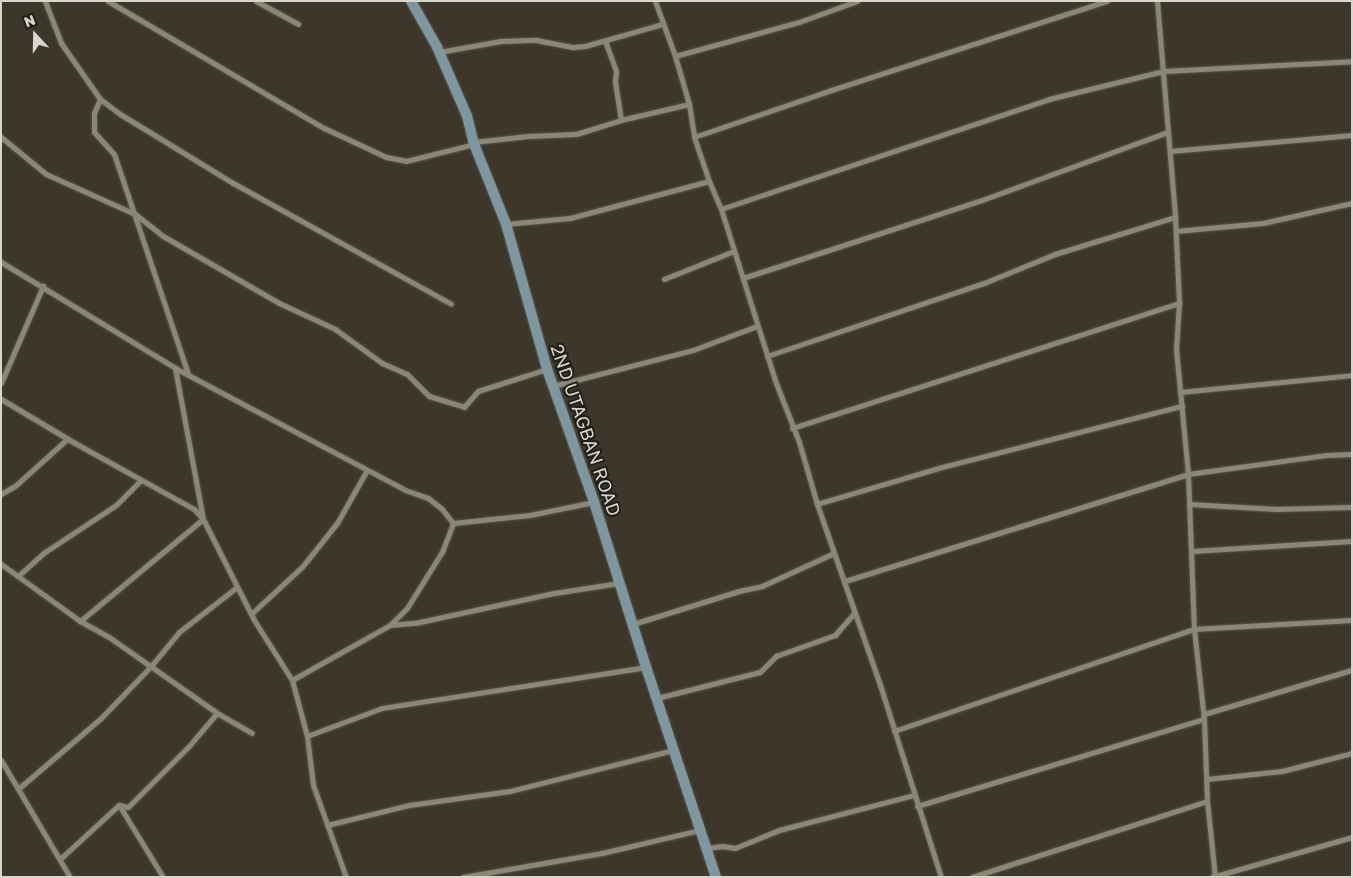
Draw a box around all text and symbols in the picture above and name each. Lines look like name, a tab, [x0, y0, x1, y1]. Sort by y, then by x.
north arrow	[10, 10, 60, 60]
text: N	[21, 11, 37, 30]
street label: 2ND UTAGBAN ROAD	[546, 341, 626, 519]

